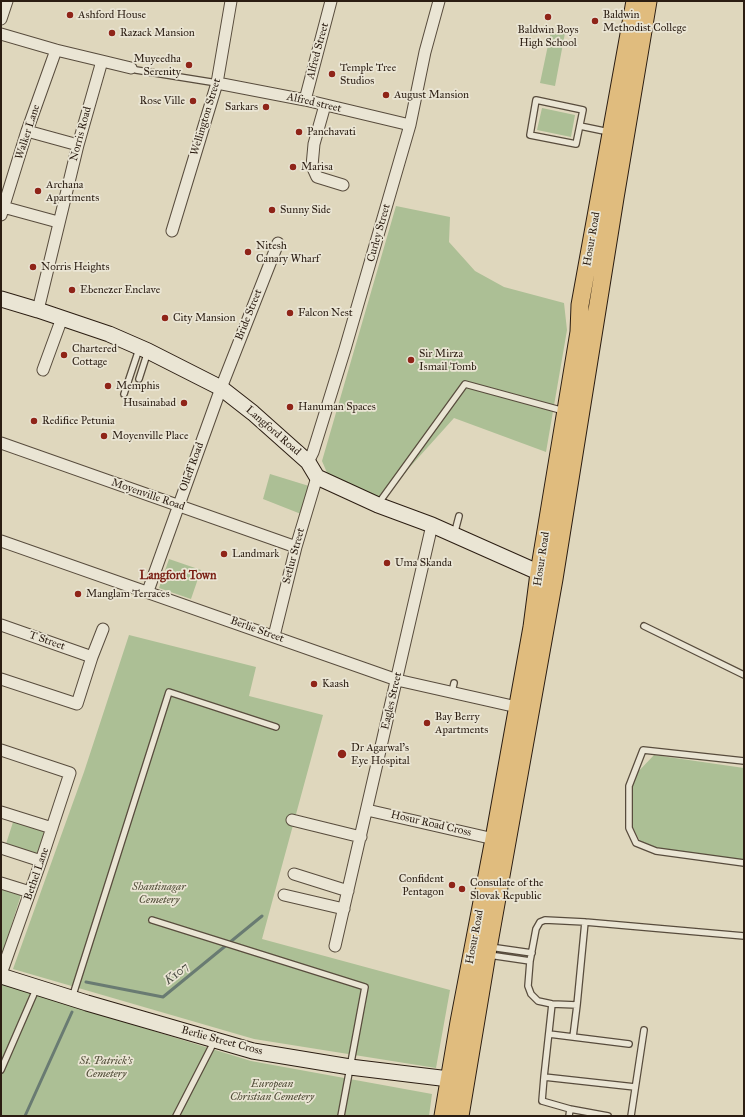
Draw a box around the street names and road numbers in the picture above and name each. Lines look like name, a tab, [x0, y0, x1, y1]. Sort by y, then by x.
street label: Alfred Street	[304, 21, 332, 81]
street label: Wellington Street	[188, 77, 224, 157]
street label: Alfred street	[285, 90, 343, 116]
street label: Walker Lane	[13, 103, 43, 161]
street label: Norris Road	[67, 105, 95, 163]
street label: Curley Street	[364, 202, 394, 264]
street label: Hosur Road	[581, 211, 603, 267]
street label: Bride Street	[233, 287, 265, 343]
street label: Langford Road	[243, 404, 303, 458]
street label: Olleff Road	[177, 441, 207, 493]
street label: Moyenville Road	[110, 476, 186, 514]
street label: Setlur Street	[280, 527, 308, 585]
street label: Hosur Road	[531, 531, 553, 587]
street label: Berlie Street	[228, 614, 286, 646]
street label: T Street	[27, 629, 67, 653]
street label: Eagles Street	[379, 671, 405, 731]
street label: Hosur Road Cross	[389, 808, 473, 840]
street label: Bethel Lane	[22, 846, 52, 902]
street label: Hosur Road	[463, 909, 487, 965]
street label: Berlie Street Cross	[180, 1024, 264, 1058]

